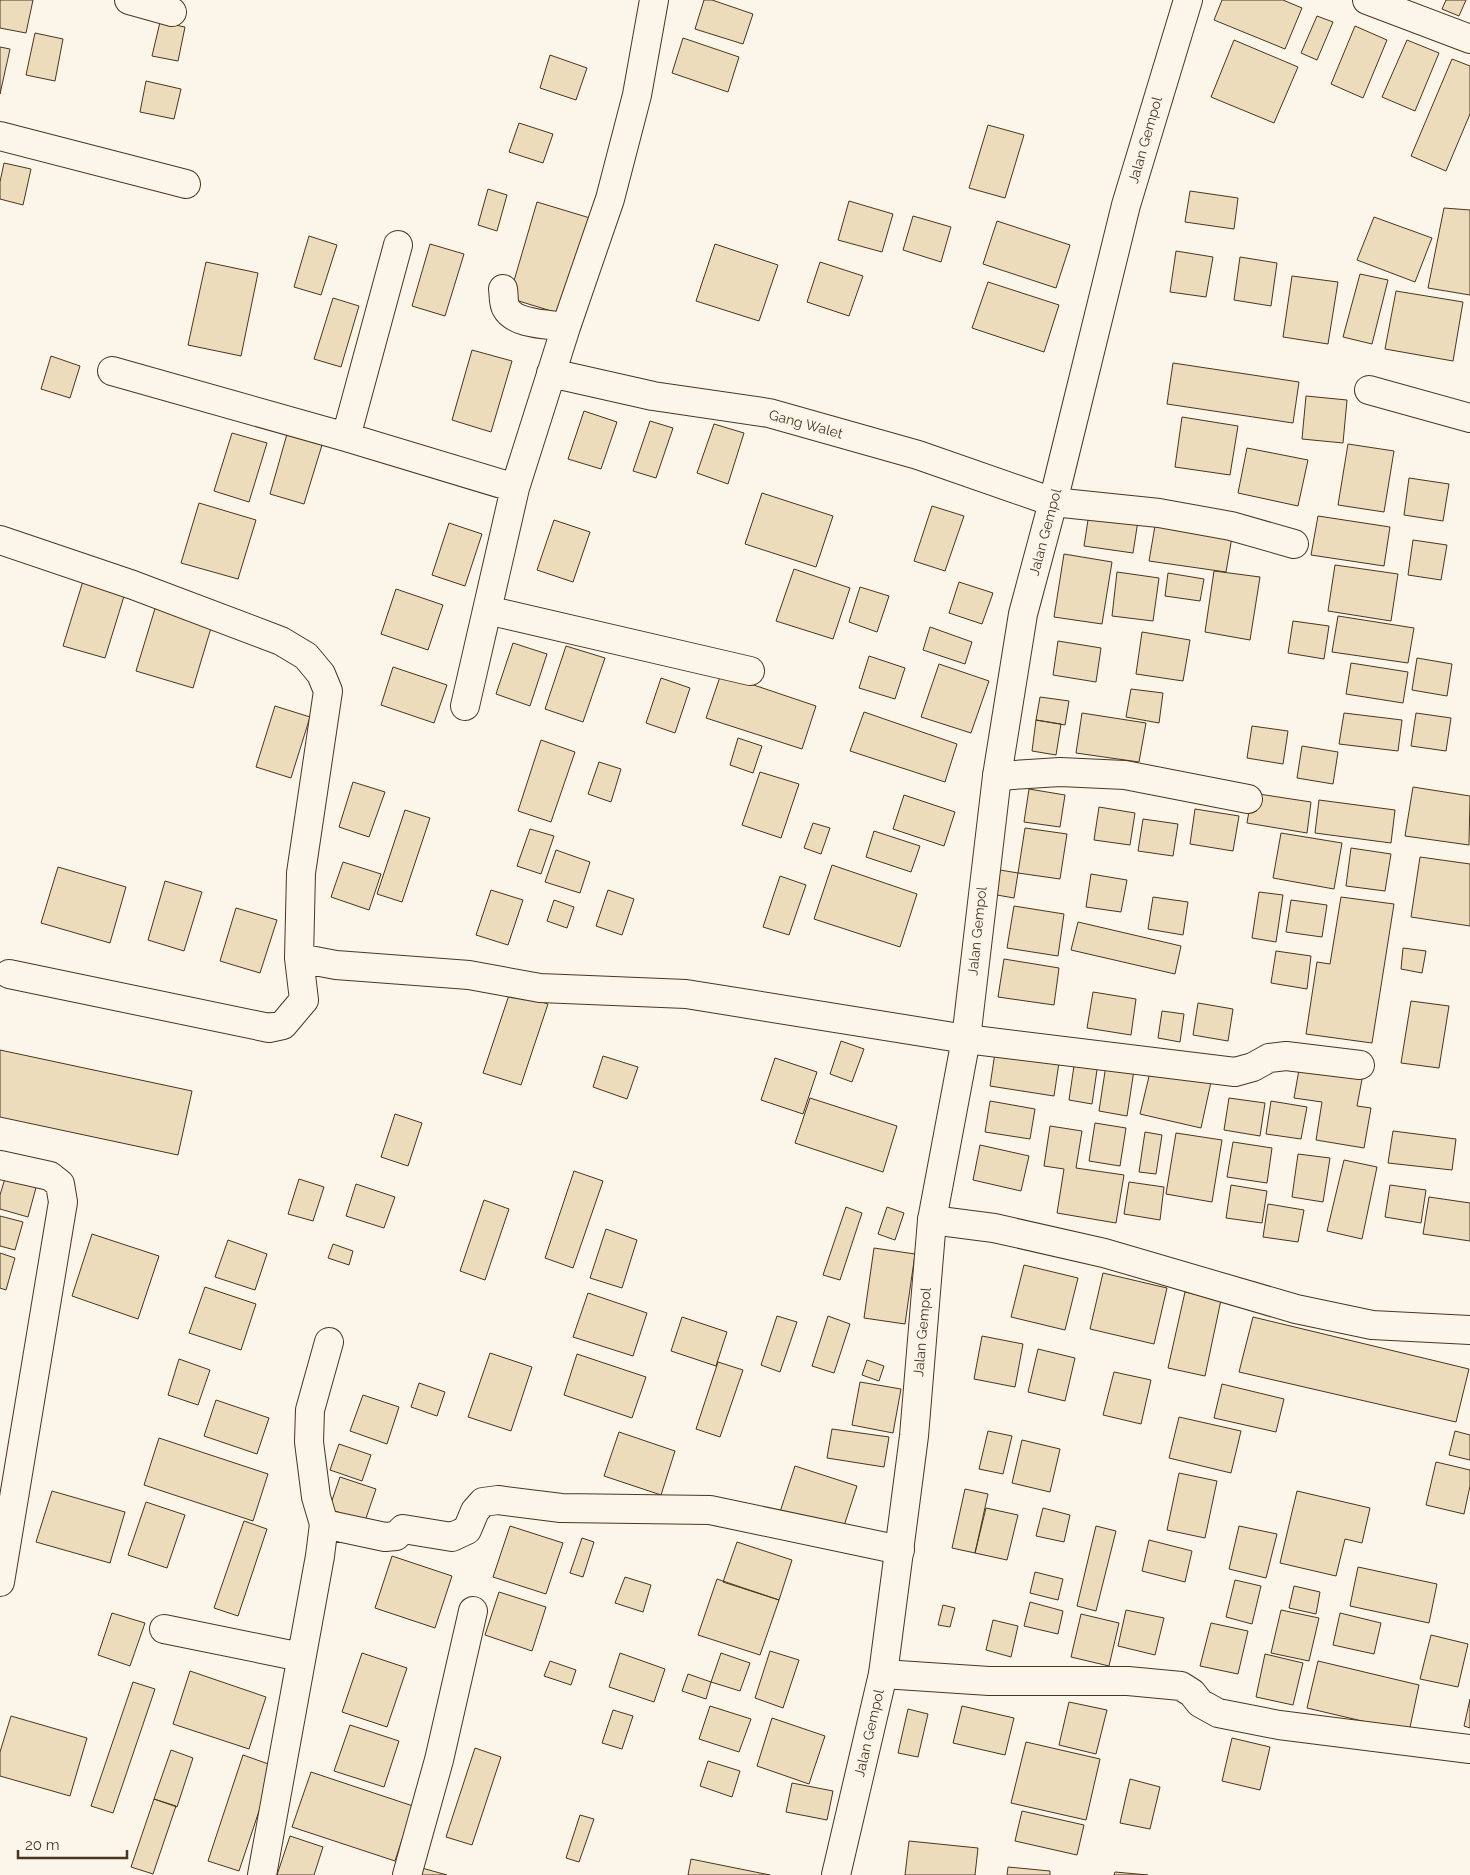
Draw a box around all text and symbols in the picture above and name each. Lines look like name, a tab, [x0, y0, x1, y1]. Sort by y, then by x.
street label: Jalan Gempol	[1125, 95, 1165, 185]
street label: Gang Walet	[767, 406, 845, 442]
street label: Jalan Gempol	[1026, 487, 1064, 577]
street label: Jalan Gempol	[964, 886, 990, 976]
street label: Jalan Gempol	[910, 1287, 934, 1377]
street label: Jalan Gempol	[851, 1688, 887, 1778]
scale bar	[18, 1828, 126, 1860]
text: 20 m	[25, 1836, 60, 1854]

